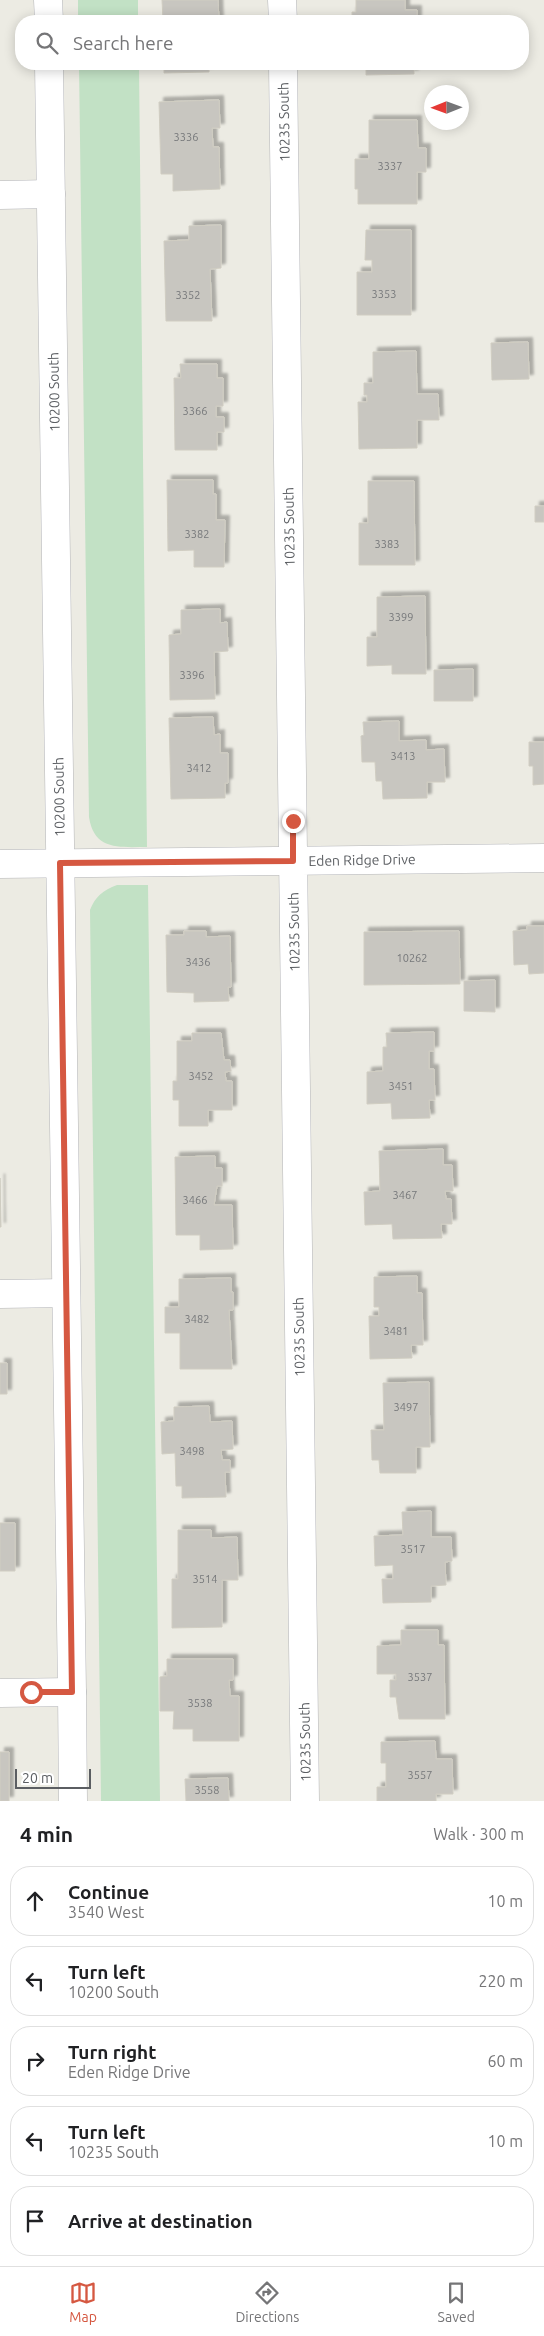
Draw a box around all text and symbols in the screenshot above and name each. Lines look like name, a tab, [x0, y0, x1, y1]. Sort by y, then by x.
search box	[15, 15, 529, 70]
icon: search	[33, 29, 61, 57]
text: Search here	[73, 32, 173, 54]
street label: 10235 South	[275, 82, 293, 162]
north arrow	[424, 85, 469, 130]
house number: 3336	[174, 131, 198, 143]
house number: 3337	[378, 160, 402, 172]
house number: 3353	[372, 288, 396, 300]
house number: 3352	[176, 289, 200, 301]
street label: 10200 South	[45, 352, 63, 432]
house number: 3366	[183, 405, 207, 417]
street label: 10235 South	[280, 487, 298, 567]
house number: 3382	[185, 528, 209, 540]
house number: 3383	[375, 538, 399, 550]
house number: 3399	[389, 611, 413, 623]
house number: 3396	[180, 669, 204, 681]
house number: 3413	[391, 750, 415, 762]
street label: 10200 South	[50, 757, 68, 837]
house number: 3412	[187, 762, 211, 774]
route end	[282, 810, 305, 833]
street label: Eden Ridge Drive	[308, 851, 416, 869]
street label: 10235 South	[285, 892, 303, 972]
house number: 10262	[396, 952, 428, 964]
house number: 3436	[186, 956, 210, 968]
house number: 3452	[189, 1070, 213, 1082]
house number: 3451	[389, 1080, 413, 1092]
house number: 3467	[393, 1189, 417, 1201]
house number: 3466	[183, 1194, 207, 1206]
street label: 10235 South	[290, 1297, 308, 1377]
house number: 3482	[185, 1313, 209, 1325]
house number: 3481	[384, 1325, 408, 1337]
house number: 3497	[394, 1401, 418, 1413]
house number: 3498	[180, 1445, 204, 1457]
house number: 3517	[401, 1543, 425, 1555]
house number: 3514	[193, 1573, 217, 1585]
house number: 3537	[408, 1671, 432, 1683]
route start	[20, 1681, 43, 1704]
house number: 3538	[188, 1697, 212, 1709]
street label: 10235 South	[296, 1702, 314, 1782]
scale bar	[15, 1766, 91, 1789]
house number: 3557	[408, 1769, 432, 1781]
text: 20 m	[22, 1770, 53, 1786]
house number: 3558	[195, 1784, 219, 1796]
text: 4 min	[20, 1822, 73, 1846]
text: Walk · 300 m	[433, 1825, 524, 1843]
text: Continue	[68, 1881, 149, 1903]
icon: ahead	[21, 1887, 49, 1915]
text: 10 m	[487, 1892, 523, 1910]
text: 3540 West	[68, 1903, 144, 1921]
text: Turn left	[68, 1961, 146, 1983]
icon: left	[21, 1967, 49, 1995]
text: 220 m	[478, 1972, 523, 1990]
text: 10200 South	[68, 1983, 159, 2001]
text: Turn right	[68, 2041, 156, 2063]
icon: right	[21, 2047, 49, 2075]
text: 60 m	[487, 2052, 523, 2070]
text: Eden Ridge Drive	[68, 2063, 191, 2081]
text: Turn left	[68, 2121, 146, 2143]
icon: left	[21, 2127, 49, 2155]
text: 10 m	[487, 2132, 523, 2150]
text: 10235 South	[68, 2143, 159, 2161]
icon: arrive	[21, 2207, 49, 2235]
text: Arrive at destination	[68, 2210, 253, 2232]
tab: Map	[69, 2279, 97, 2325]
tab: Directions	[235, 2279, 299, 2325]
tab: Saved	[438, 2279, 475, 2325]

